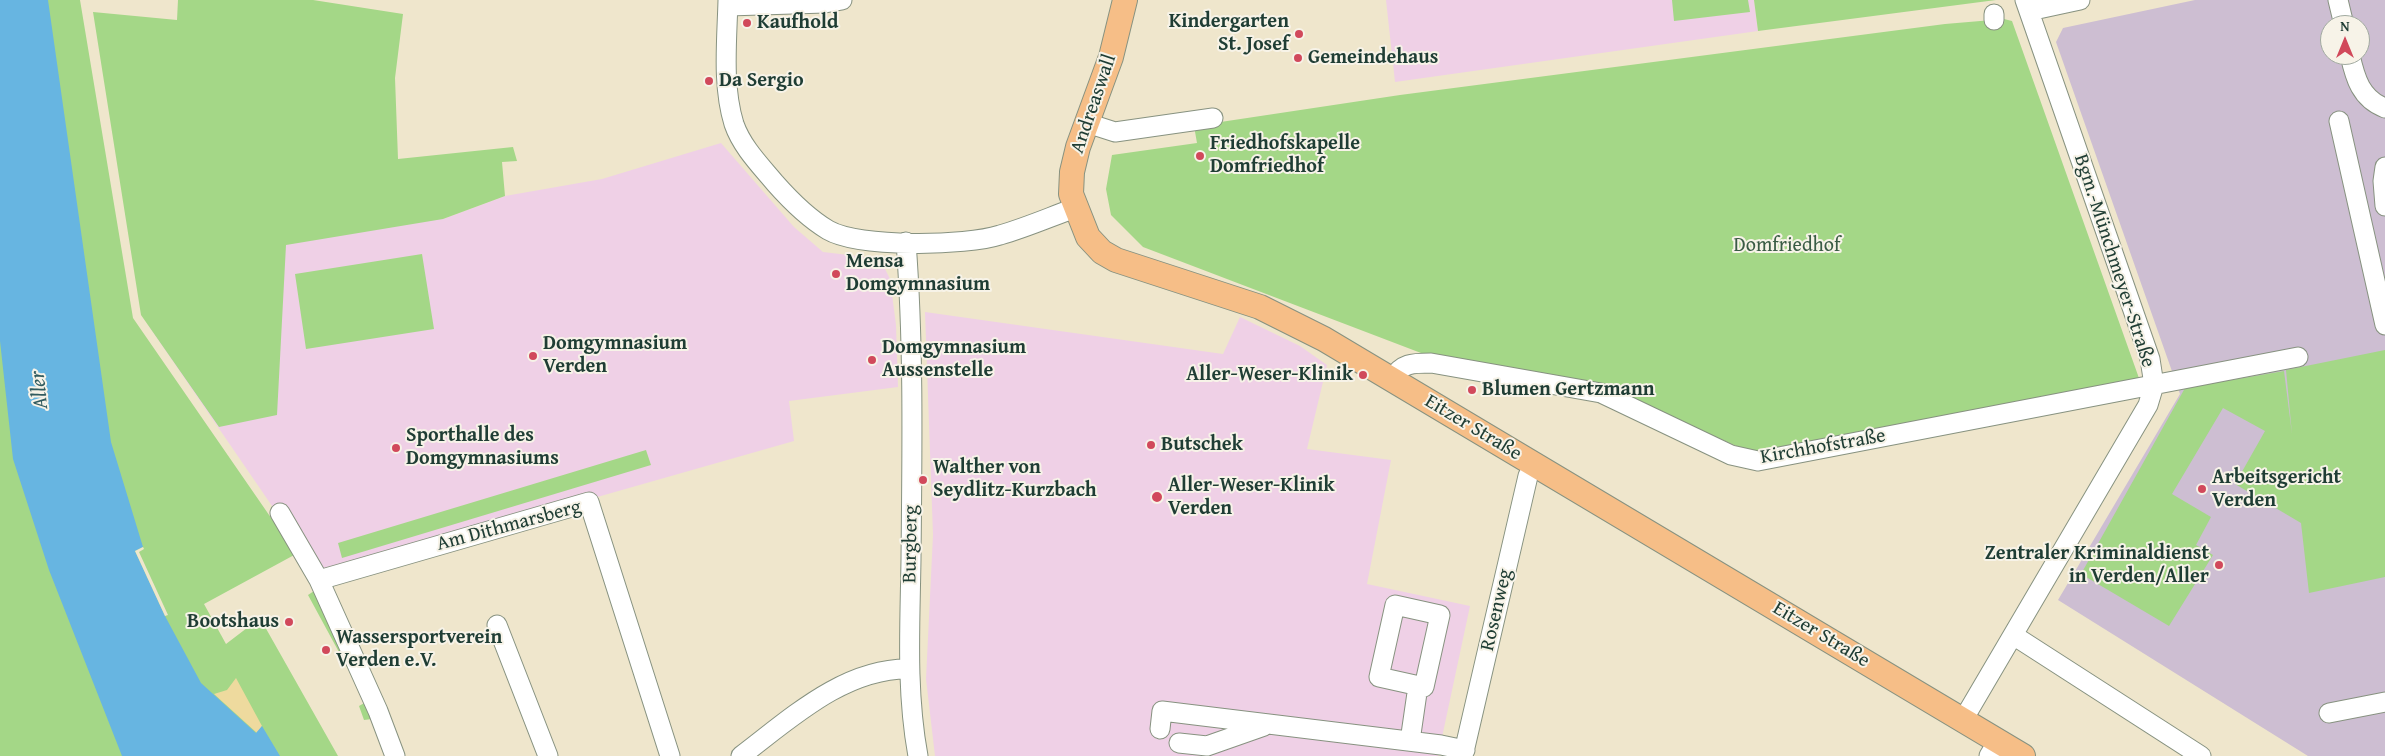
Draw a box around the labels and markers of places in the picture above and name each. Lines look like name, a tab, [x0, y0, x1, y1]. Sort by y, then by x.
place label: Kindergarten St. Josef	[1169, 10, 1289, 57]
place label: Kaufhold	[757, 11, 838, 35]
marker: Kaufhold	[741, 17, 753, 29]
marker: Kindergarten St. Josef	[1293, 28, 1305, 40]
place label: Gemeindehaus	[1308, 46, 1438, 70]
marker: Gemeindehaus	[1292, 52, 1304, 64]
place label: Da Sergio	[719, 69, 804, 93]
marker: Da Sergio	[703, 75, 715, 87]
place label: Friedhofskapelle Domfriedhof	[1210, 132, 1360, 179]
marker: Friedhofskapelle Domfriedhof	[1194, 150, 1206, 162]
place label: Mensa Domgymnasium	[846, 250, 990, 297]
marker: Mensa Domgymnasium	[830, 268, 842, 280]
place label: Domgymnasium Verden	[543, 332, 687, 379]
place label: Domgymnasium Aussenstelle	[882, 336, 1026, 383]
marker: Domgymnasium Verden	[527, 350, 539, 362]
marker: Domgymnasium Aussenstelle	[866, 354, 878, 366]
place label: Aller-Weser-Klinik	[1186, 363, 1353, 387]
marker: Aller-Weser-Klinik	[1357, 369, 1369, 381]
place label: Blumen Gertzmann	[1482, 378, 1655, 402]
marker: Blumen Gertzmann	[1466, 384, 1478, 396]
place label: Sporthalle des Domgymnasiums	[406, 424, 559, 471]
place label: Butschek	[1161, 433, 1243, 457]
marker: Butschek	[1145, 439, 1157, 451]
marker: Sporthalle des Domgymnasiums	[390, 442, 402, 454]
place label: Walther von Seydlitz-Kurzbach	[933, 456, 1097, 503]
place label: Arbeitsgericht Verden	[2212, 466, 2341, 513]
marker: Walther von Seydlitz-Kurzbach	[917, 474, 929, 486]
place label: Aller-Weser-Klinik Verden	[1168, 474, 1335, 521]
marker: Arbeitsgericht Verden	[2196, 483, 2208, 495]
marker: Aller-Weser-Klinik Verden	[1150, 490, 1164, 504]
place label: Zentraler Kriminaldienst in Verden/Aller	[1985, 542, 2209, 589]
marker: Zentraler Kriminaldienst in Verden/Aller	[2213, 559, 2225, 571]
place label: Bootshaus	[187, 610, 279, 634]
marker: Bootshaus	[283, 616, 295, 628]
place label: Wassersportverein Verden e.V.	[336, 626, 502, 673]
marker: Wassersportverein Verden e.V.	[320, 644, 332, 656]

